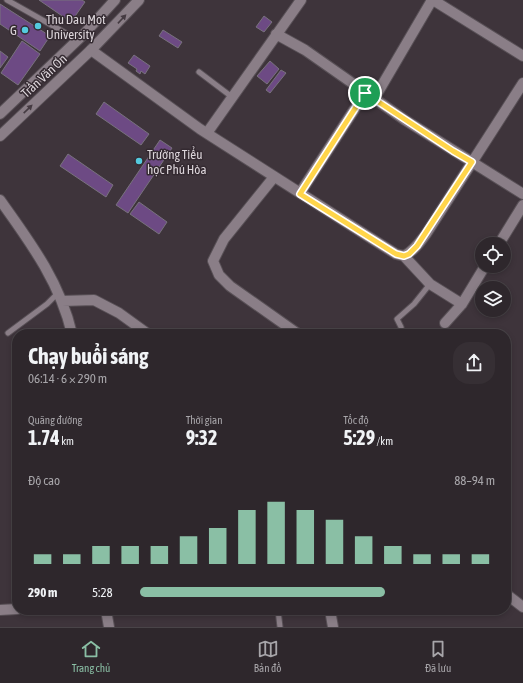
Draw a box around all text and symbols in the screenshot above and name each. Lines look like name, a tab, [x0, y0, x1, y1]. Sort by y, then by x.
place label: Thu Dau Mot University	[46, 12, 106, 42]
one-way arrow	[117, 14, 127, 24]
marker: Thu Dau Mot University	[33, 21, 43, 31]
place label: G	[10, 23, 17, 38]
marker: G	[20, 25, 30, 35]
street label: Trần Văn Ơn	[18, 51, 70, 101]
pin	[348, 76, 382, 110]
icon: arrive	[354, 82, 376, 104]
one-way arrow	[23, 104, 33, 114]
place label: Trường Tiểu học Phú Hòa	[147, 146, 206, 177]
marker: Trường Tiểu học Phú Hòa	[134, 156, 144, 166]
map controls	[475, 237, 511, 317]
button: locate	[475, 237, 511, 273]
button: layers	[475, 281, 511, 317]
button: share	[453, 342, 495, 384]
text: Chạy buổi sáng	[28, 343, 148, 369]
text: 06:14 · 6 × 290 m	[28, 371, 107, 386]
text: Quãng đường	[28, 414, 82, 426]
text: Thời gian	[186, 414, 223, 426]
text: Tốc độ	[343, 414, 369, 426]
text: 1.74	[28, 426, 60, 449]
text: 9:32	[186, 426, 217, 449]
text: 5:29	[343, 426, 375, 449]
text: km	[60, 435, 74, 447]
text: /km	[375, 435, 393, 447]
text: Độ cao	[28, 473, 60, 488]
text: 88–94 m	[454, 473, 495, 488]
text: 290 m	[28, 585, 57, 600]
text: 5:28	[92, 585, 113, 600]
tab: Trang chủ	[72, 638, 110, 674]
tab: Bản đồ	[254, 638, 281, 674]
tab: Đã lưu	[425, 638, 451, 674]

